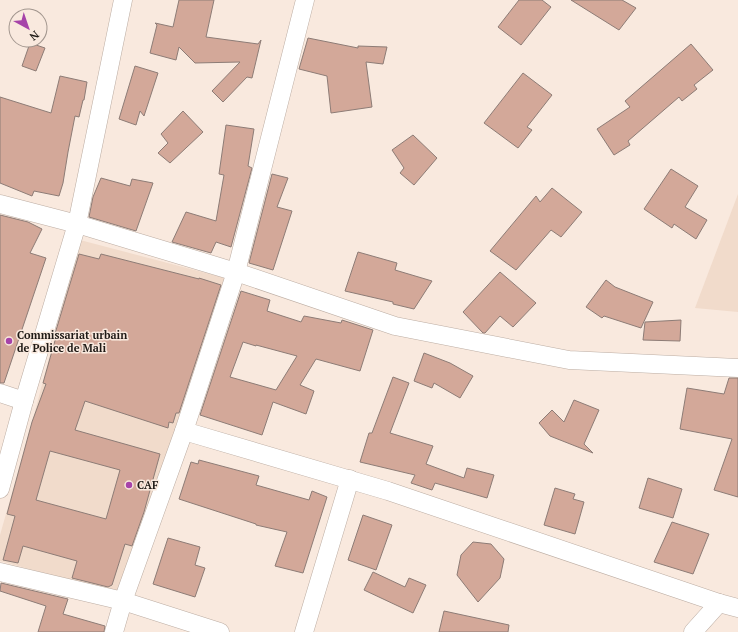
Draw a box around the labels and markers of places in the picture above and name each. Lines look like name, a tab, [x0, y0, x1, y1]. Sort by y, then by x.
place label: Commissariat urbain de Police de Mali	[17, 328, 127, 355]
marker: Commissariat urbain de Police de Mali	[4, 336, 14, 346]
place label: CAF	[137, 478, 158, 492]
marker: CAF	[124, 480, 134, 490]

